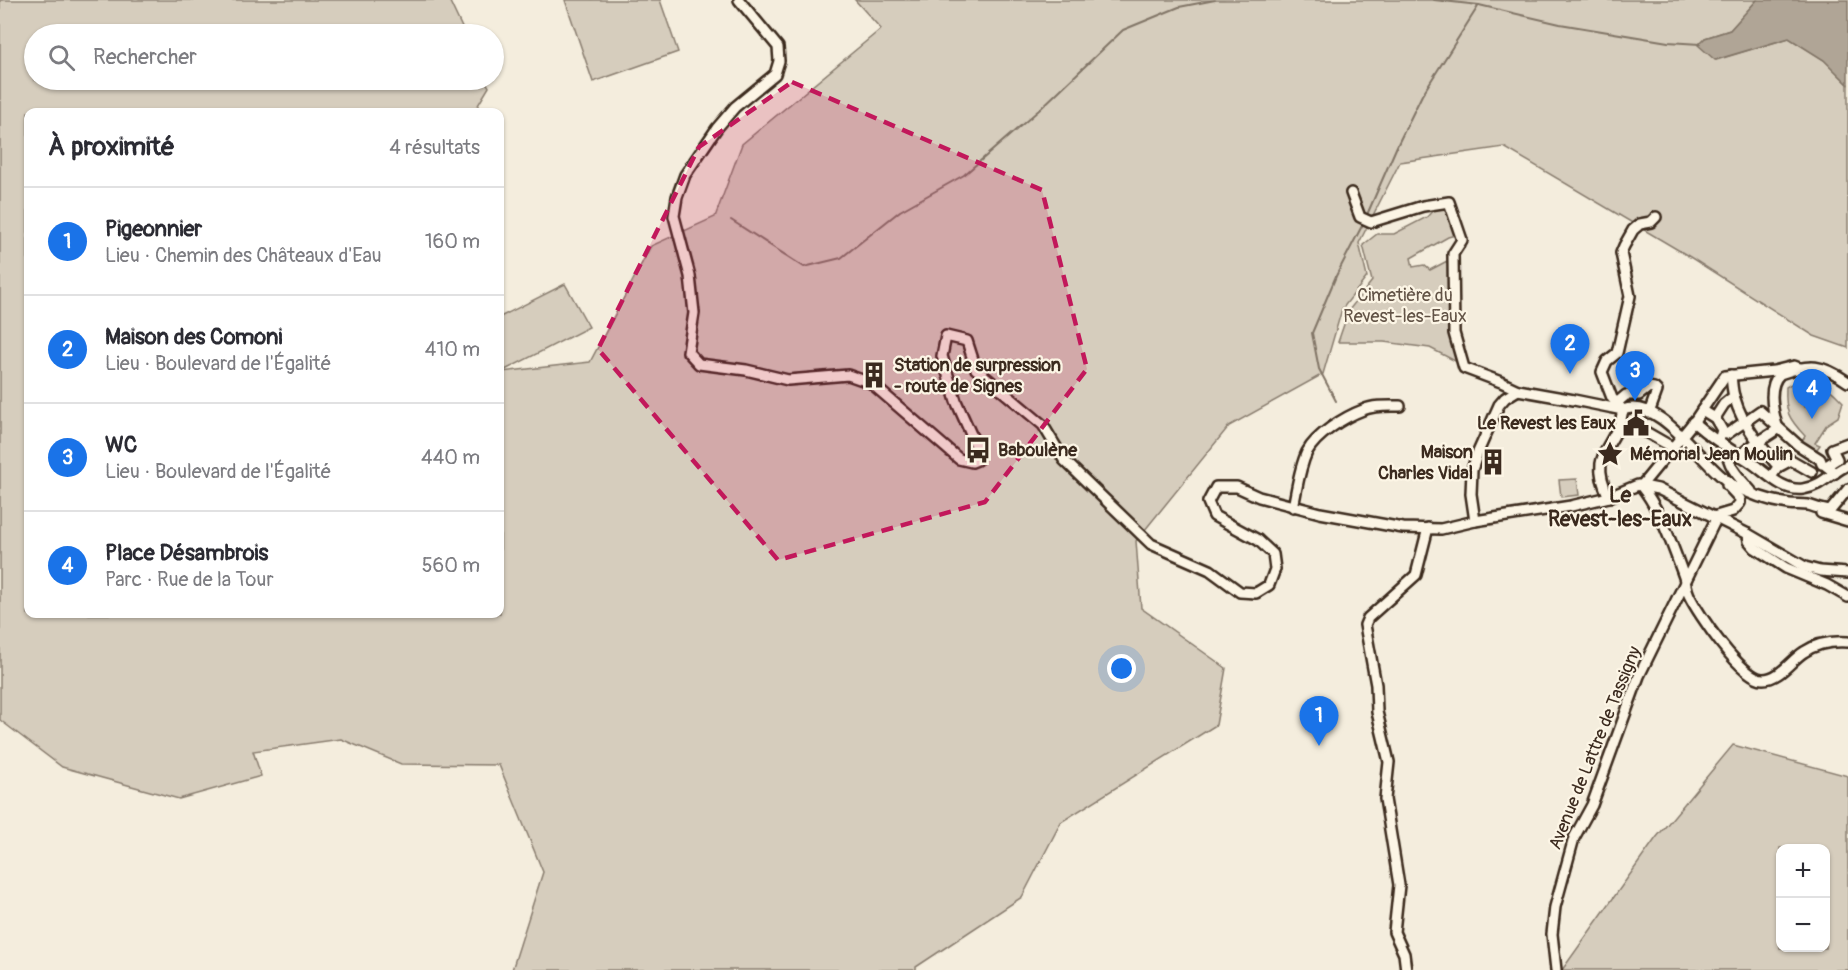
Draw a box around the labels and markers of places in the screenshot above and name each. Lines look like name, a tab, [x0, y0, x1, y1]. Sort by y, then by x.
pin: 2	[1550, 324, 1590, 374]
pin: 3	[1616, 352, 1654, 401]
place label: Station de surpression - route de Signes	[894, 354, 1061, 398]
building icon: Station de surpression - route de Signes	[859, 360, 889, 390]
pin: 4	[1792, 370, 1832, 419]
public building icon: Le Revest les Eaux	[1621, 408, 1651, 438]
place label: Le Revest les Eaux	[1477, 412, 1616, 435]
bus stop icon: Baboulène	[963, 435, 993, 465]
place label: Baboulène	[998, 439, 1078, 462]
place icon: Mémorial Jean Moulin	[1595, 439, 1625, 469]
place label: Maison Charles Vidal	[1378, 441, 1473, 485]
place label: Mémorial Jean Moulin	[1630, 443, 1793, 466]
building icon: Maison Charles Vidal	[1478, 447, 1508, 477]
pin: 1	[1300, 696, 1338, 746]

